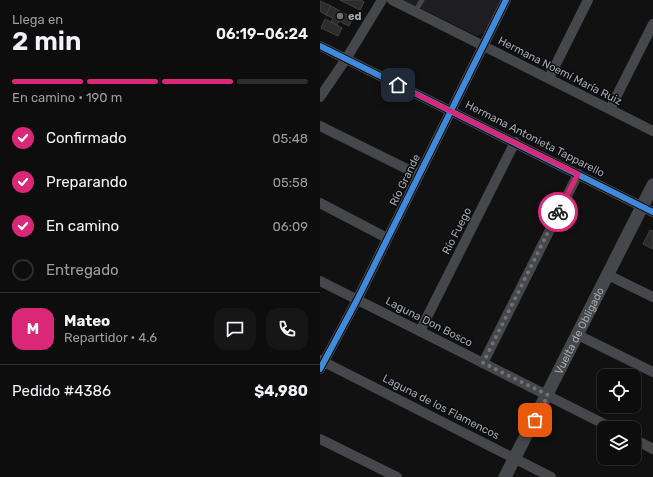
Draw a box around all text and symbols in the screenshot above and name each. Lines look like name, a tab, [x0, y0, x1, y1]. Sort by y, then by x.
place label: ed	[348, 10, 362, 23]
marker: ed	[335, 11, 345, 21]
text: Llega en	[12, 12, 63, 27]
text: 06:19–06:24	[216, 25, 308, 43]
text: 2 min	[12, 26, 81, 57]
street label: Hermana Noemí María Ruiz	[496, 34, 624, 108]
pin	[381, 68, 415, 102]
icon: home	[387, 74, 409, 96]
text: En camino · 190 m	[12, 90, 122, 105]
street label: Hermana Antonieta Tapparello	[463, 98, 607, 180]
icon: check	[12, 127, 34, 149]
text: Confirmado	[46, 129, 127, 147]
text: 05:48	[272, 131, 308, 146]
street label: Río Grande	[387, 152, 423, 208]
icon: check	[12, 171, 34, 193]
text: Preparando	[46, 173, 127, 191]
text: 05:58	[273, 175, 308, 190]
courier	[538, 192, 578, 232]
icon: bike	[547, 201, 569, 223]
street label: Río Fuego	[440, 205, 474, 257]
icon: check	[12, 215, 34, 237]
text: En camino	[46, 217, 119, 235]
text: 06:09	[273, 219, 308, 234]
text: Entregado	[46, 261, 119, 279]
street label: Vuelta de Obligado	[552, 285, 607, 376]
street label: Laguna Don Bosco	[383, 294, 475, 350]
button: chat	[214, 308, 256, 350]
button: phone	[266, 308, 308, 350]
text: Mateo	[64, 312, 110, 330]
text: M	[27, 320, 39, 338]
text: Repartidor · 4.6	[64, 330, 157, 345]
map controls	[597, 369, 641, 465]
button: locate	[597, 369, 641, 413]
street label: Laguna de los Flamencos	[380, 372, 502, 442]
text: Pedido #4386	[12, 382, 111, 400]
text: $4,980	[254, 382, 308, 400]
pin	[518, 403, 552, 437]
icon: bag	[524, 409, 546, 431]
button: layers	[597, 421, 641, 465]

